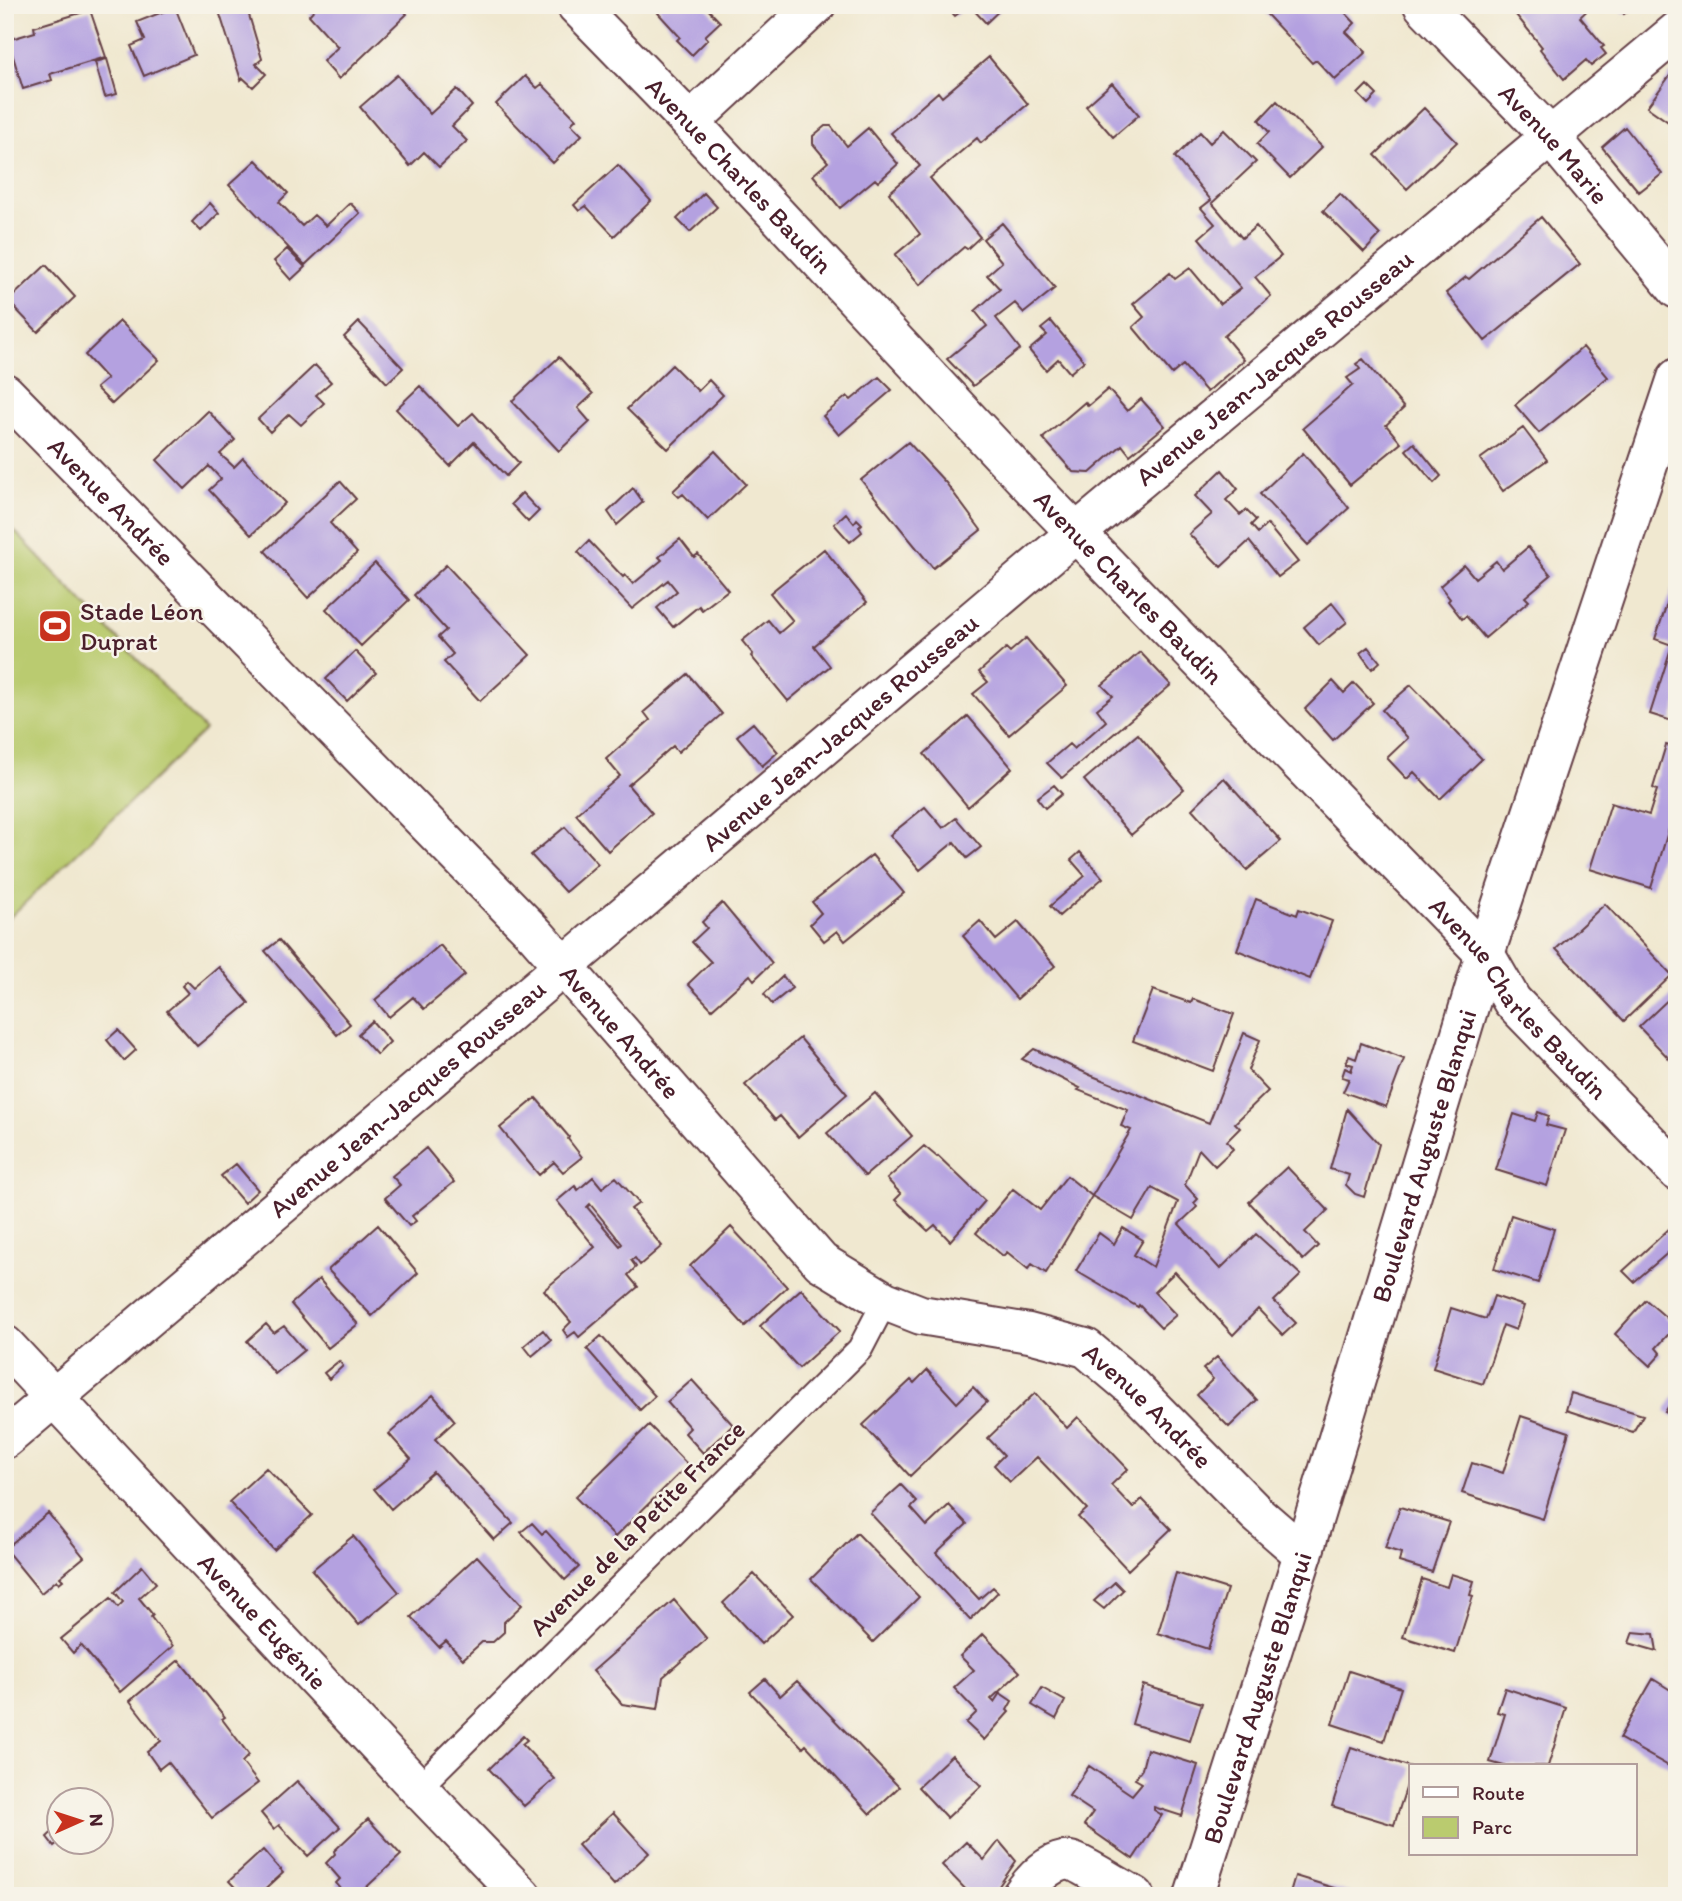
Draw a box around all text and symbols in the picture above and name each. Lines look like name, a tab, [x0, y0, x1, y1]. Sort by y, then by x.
street label: Avenue Charles Baudin	[639, 70, 840, 280]
street label: Avenue Marie	[1492, 77, 1616, 211]
street label: Avenue Jean-Jacques Rousseau	[1129, 242, 1420, 493]
street label: Avenue Andrée	[41, 431, 181, 573]
street label: Avenue Charles Baudin	[1027, 484, 1230, 691]
place label: Stade Léon Duprat	[80, 595, 204, 657]
street label: Avenue Jean-Jacques Rousseau	[695, 606, 985, 858]
sports icon: Stade Léon Duprat	[36, 607, 74, 645]
street label: Avenue Charles Baudin	[1422, 890, 1615, 1106]
street label: Avenue Andrée	[553, 958, 687, 1105]
street label: Avenue Jean-Jacques Rousseau	[263, 973, 552, 1224]
street label: Boulevard Auguste Blanqui	[1364, 1005, 1483, 1306]
street label: Avenue Andrée	[1076, 1336, 1219, 1475]
street label: Avenue de la Petite France	[522, 1413, 752, 1643]
street label: Avenue Eugénie	[191, 1546, 334, 1697]
street label: Boulevard Auguste Blanqui	[1196, 1548, 1319, 1848]
legend	[1409, 1764, 1636, 1856]
text: Route	[1472, 1780, 1525, 1805]
north arrow	[46, 1786, 116, 1856]
text: N	[85, 1813, 108, 1827]
text: Parc	[1472, 1814, 1512, 1839]

